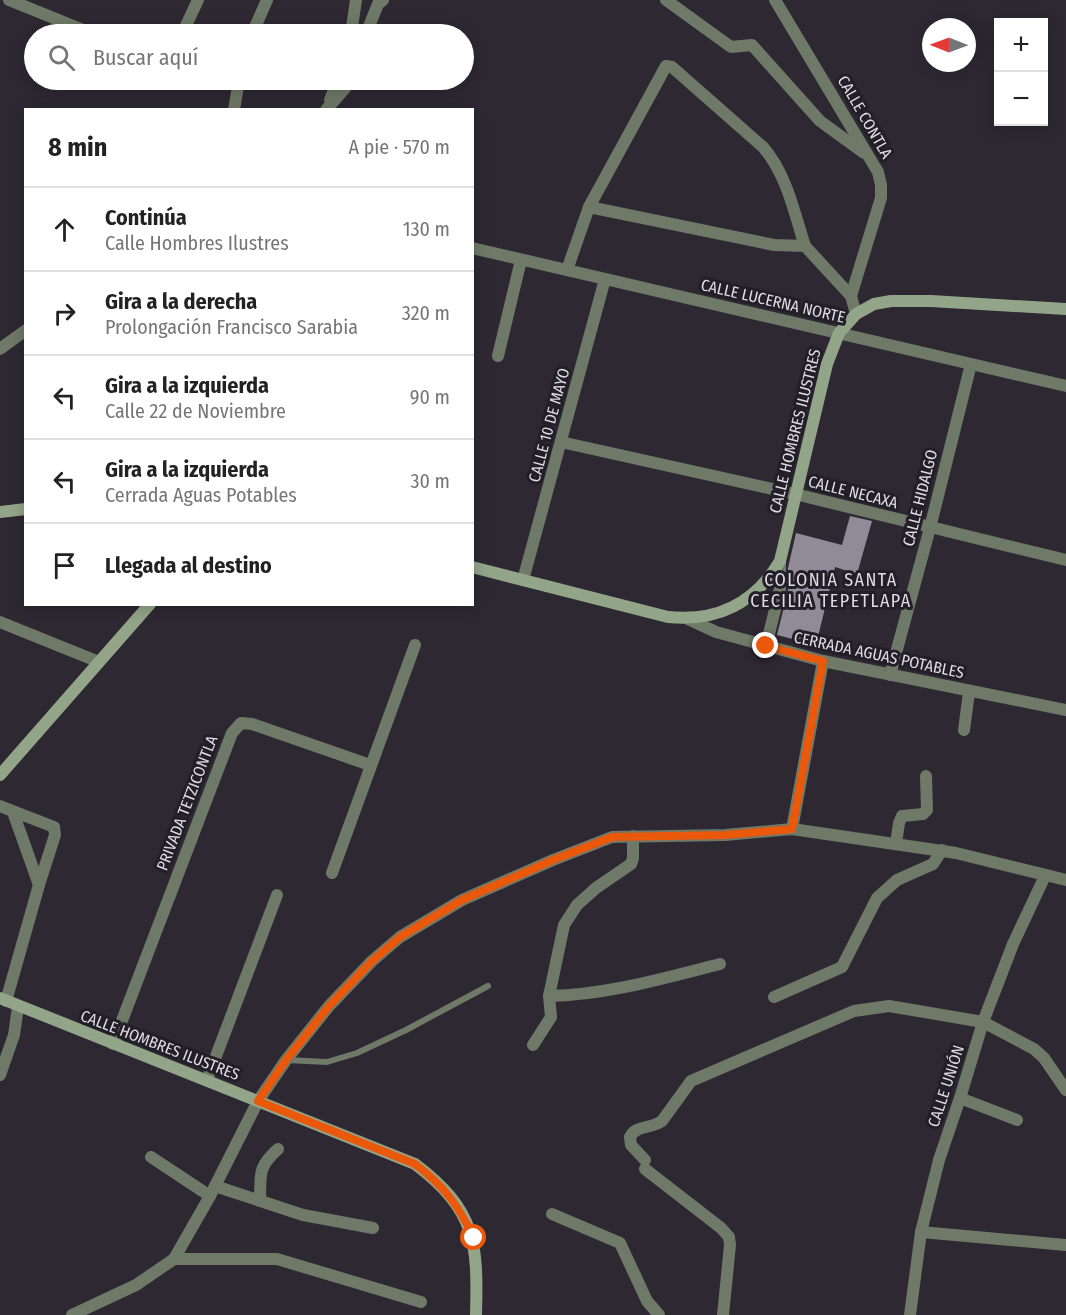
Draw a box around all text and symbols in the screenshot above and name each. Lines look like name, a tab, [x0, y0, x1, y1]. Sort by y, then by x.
north arrow	[922, 18, 976, 72]
map controls	[994, 18, 1048, 126]
button: +	[994, 18, 1048, 72]
search box	[24, 24, 474, 90]
icon: search	[45, 41, 78, 74]
text: Buscar aquí	[93, 44, 198, 71]
street label: CALLE CONTLA	[834, 72, 897, 162]
button: −	[994, 72, 1048, 126]
text: 8 min	[48, 132, 107, 163]
text: A pie · 570 m	[348, 135, 450, 159]
text: Continúa	[105, 204, 187, 231]
icon: ahead	[48, 213, 81, 246]
text: 130 m	[403, 217, 450, 241]
text: Calle Hombres Ilustres	[105, 231, 289, 255]
street label: CALLE LUCERNA NORTE	[699, 275, 847, 327]
text: Gira a la derecha	[105, 288, 257, 315]
icon: right	[48, 297, 81, 330]
text: 320 m	[402, 301, 450, 325]
text: Prolongación Francisco Sarabia	[105, 315, 358, 339]
street label: CALLE HOMBRES ILUSTRES	[765, 347, 825, 515]
street label: CALLE 10 DE MAYO	[525, 366, 573, 484]
text: Gira a la izquierda	[105, 372, 269, 399]
icon: left	[48, 381, 81, 414]
text: 90 m	[410, 385, 450, 409]
text: Calle 22 de Noviembre	[105, 399, 286, 423]
street label: CALLE HIDALGO	[899, 448, 941, 548]
text: Gira a la izquierda	[105, 456, 269, 483]
icon: left	[48, 465, 81, 498]
text: 30 m	[410, 469, 450, 493]
street label: CALLE NECAXA	[806, 472, 900, 512]
text: Cerrada Aguas Potables	[105, 483, 297, 507]
icon: arrive	[48, 549, 81, 582]
text: Llegada al destino	[105, 552, 272, 579]
district label: COLONIA SANTA CECILIA TEPETLAPA	[750, 569, 912, 612]
street label: CERRADA AGUAS POTABLES	[792, 628, 966, 682]
route end	[752, 632, 778, 658]
street label: PRIVADA TETZICONTLA	[152, 732, 222, 873]
street label: CALLE HOMBRES ILUSTRES	[78, 1006, 242, 1084]
street label: CALLE UNIÓN	[924, 1043, 968, 1129]
route start	[460, 1224, 486, 1250]

